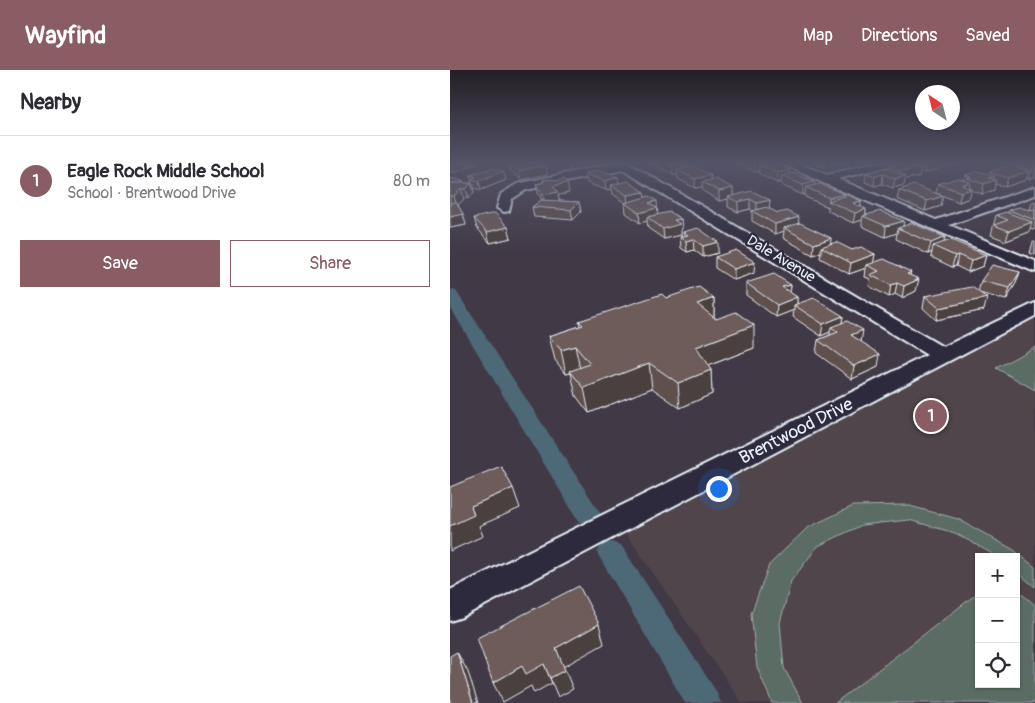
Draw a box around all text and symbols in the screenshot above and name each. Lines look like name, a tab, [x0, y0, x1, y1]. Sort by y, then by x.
text: Wayfind	[25, 21, 106, 50]
text: Map	[803, 24, 833, 47]
text: Directions	[861, 24, 937, 47]
text: Saved	[965, 24, 1010, 47]
north arrow	[915, 85, 960, 130]
text: Nearby	[20, 89, 81, 116]
text: Eagle Rock Middle School	[67, 159, 264, 183]
text: 1	[33, 171, 39, 191]
text: 80 m	[393, 171, 430, 191]
text: School · Brentwood Drive	[67, 183, 236, 203]
street label: Dale Avenue	[743, 231, 819, 287]
button: Save	[20, 240, 220, 287]
button: Share	[230, 240, 430, 287]
street label: Brentwood Drive	[735, 392, 857, 470]
pin: 1	[915, 397, 947, 435]
your location	[706, 476, 732, 502]
map controls	[975, 553, 1020, 688]
button: +	[975, 553, 1020, 598]
button: −	[975, 598, 1020, 643]
button: locate	[975, 643, 1020, 688]

